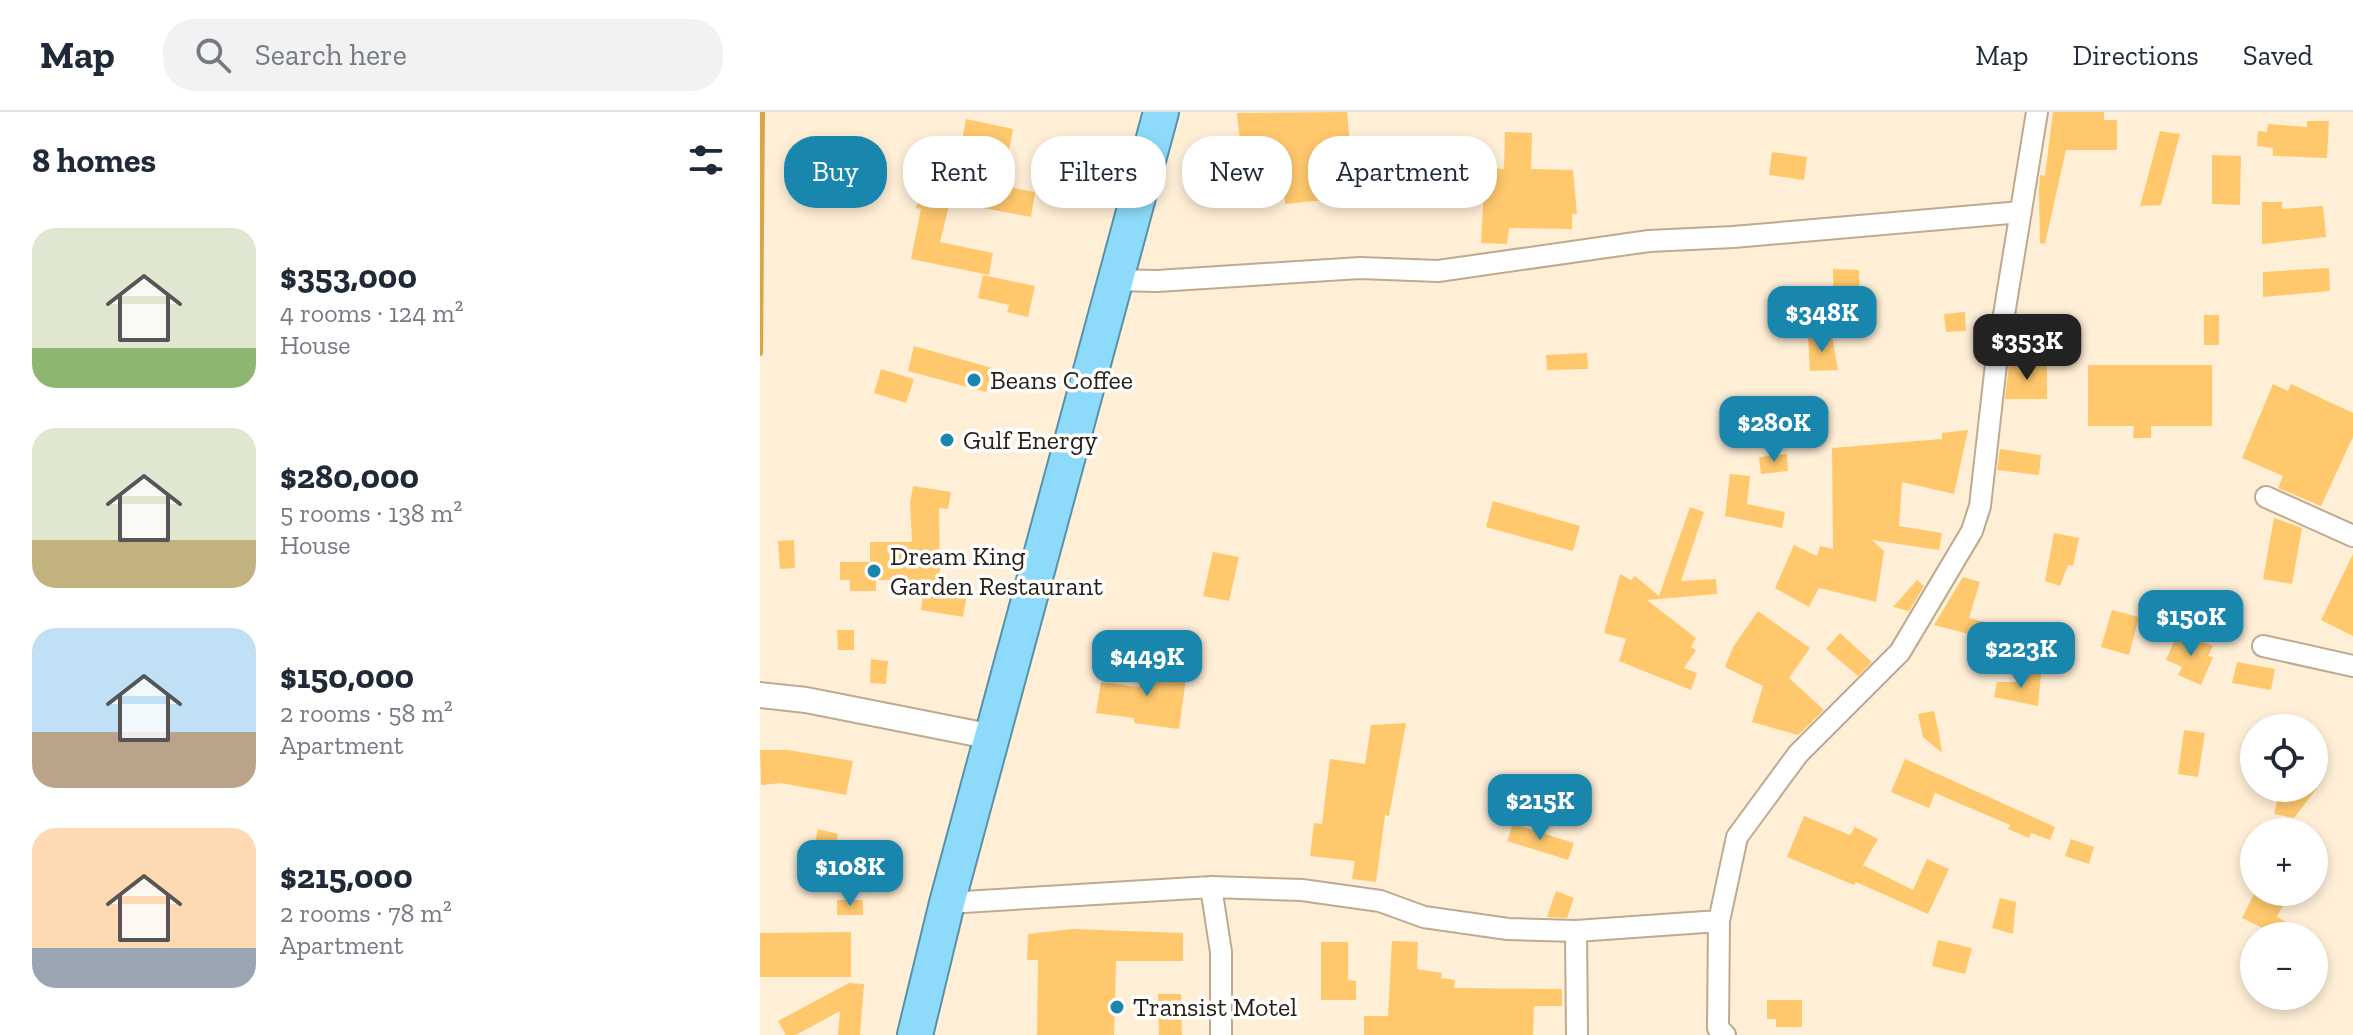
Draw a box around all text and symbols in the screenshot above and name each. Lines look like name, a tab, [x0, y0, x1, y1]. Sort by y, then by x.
search box	[163, 19, 723, 91]
text: Map	[40, 32, 115, 78]
icon: search	[191, 33, 235, 77]
text: Search here	[255, 37, 407, 73]
text: Map	[1975, 39, 2028, 72]
text: Directions	[2072, 39, 2199, 72]
text: Saved	[2243, 39, 2313, 72]
chip: Buy	[784, 136, 887, 208]
chip: Rent	[903, 136, 1015, 208]
chip: Filters	[1031, 136, 1166, 208]
chip: New	[1182, 136, 1292, 208]
chip: Apartment	[1308, 136, 1497, 208]
icon: filters	[684, 138, 728, 182]
text: 8 homes	[32, 140, 156, 181]
text: $353,000	[280, 256, 417, 297]
icon: home	[96, 260, 192, 356]
pin: $348K	[1766, 286, 1878, 354]
text: $348K	[1786, 296, 1858, 328]
text: 4 rooms · 124 m²	[280, 297, 464, 329]
pin: $353K	[1971, 314, 2083, 382]
text: $353K	[1991, 324, 2063, 356]
text: House	[280, 329, 351, 361]
place label: Beans Coffee	[990, 364, 1133, 396]
marker: Beans Coffee	[965, 371, 983, 389]
pin: $280K	[1718, 396, 1830, 464]
text: $280K	[1737, 406, 1811, 438]
place label: Gulf Energy	[963, 424, 1098, 456]
marker: Gulf Energy	[938, 431, 956, 449]
text: $280,000	[280, 456, 419, 497]
icon: home	[96, 460, 192, 556]
text: 5 rooms · 138 m²	[280, 497, 462, 529]
text: House	[280, 529, 351, 561]
place label: Dream King Garden Restaurant	[890, 540, 1103, 602]
marker: Dream King Garden Restaurant	[865, 562, 883, 580]
pin: $150K	[2135, 590, 2247, 658]
text: $150K	[2156, 600, 2226, 632]
pin: $223K	[1965, 622, 2077, 690]
pin: $449K	[1091, 630, 1203, 698]
text: $223K	[1985, 632, 2057, 664]
text: $449K	[1110, 640, 1184, 672]
text: $150,000	[280, 656, 414, 697]
icon: home	[96, 660, 192, 756]
text: 2 rooms · 58 m²	[280, 697, 453, 729]
map controls	[2240, 714, 2328, 1010]
button: locate	[2240, 714, 2328, 802]
text: Apartment	[280, 729, 403, 761]
pin: $215K	[1484, 774, 1596, 842]
text: $215K	[1506, 784, 1574, 816]
button: +	[2240, 818, 2328, 906]
pin: $108K	[794, 840, 906, 908]
text: $108K	[815, 850, 885, 882]
text: $215,000	[280, 856, 413, 897]
icon: home	[96, 860, 192, 956]
text: 2 rooms · 78 m²	[280, 897, 452, 929]
button: −	[2240, 922, 2328, 1010]
text: Apartment	[280, 929, 403, 961]
place label: Transist Motel	[1133, 991, 1297, 1023]
marker: Transist Motel	[1108, 998, 1126, 1016]

